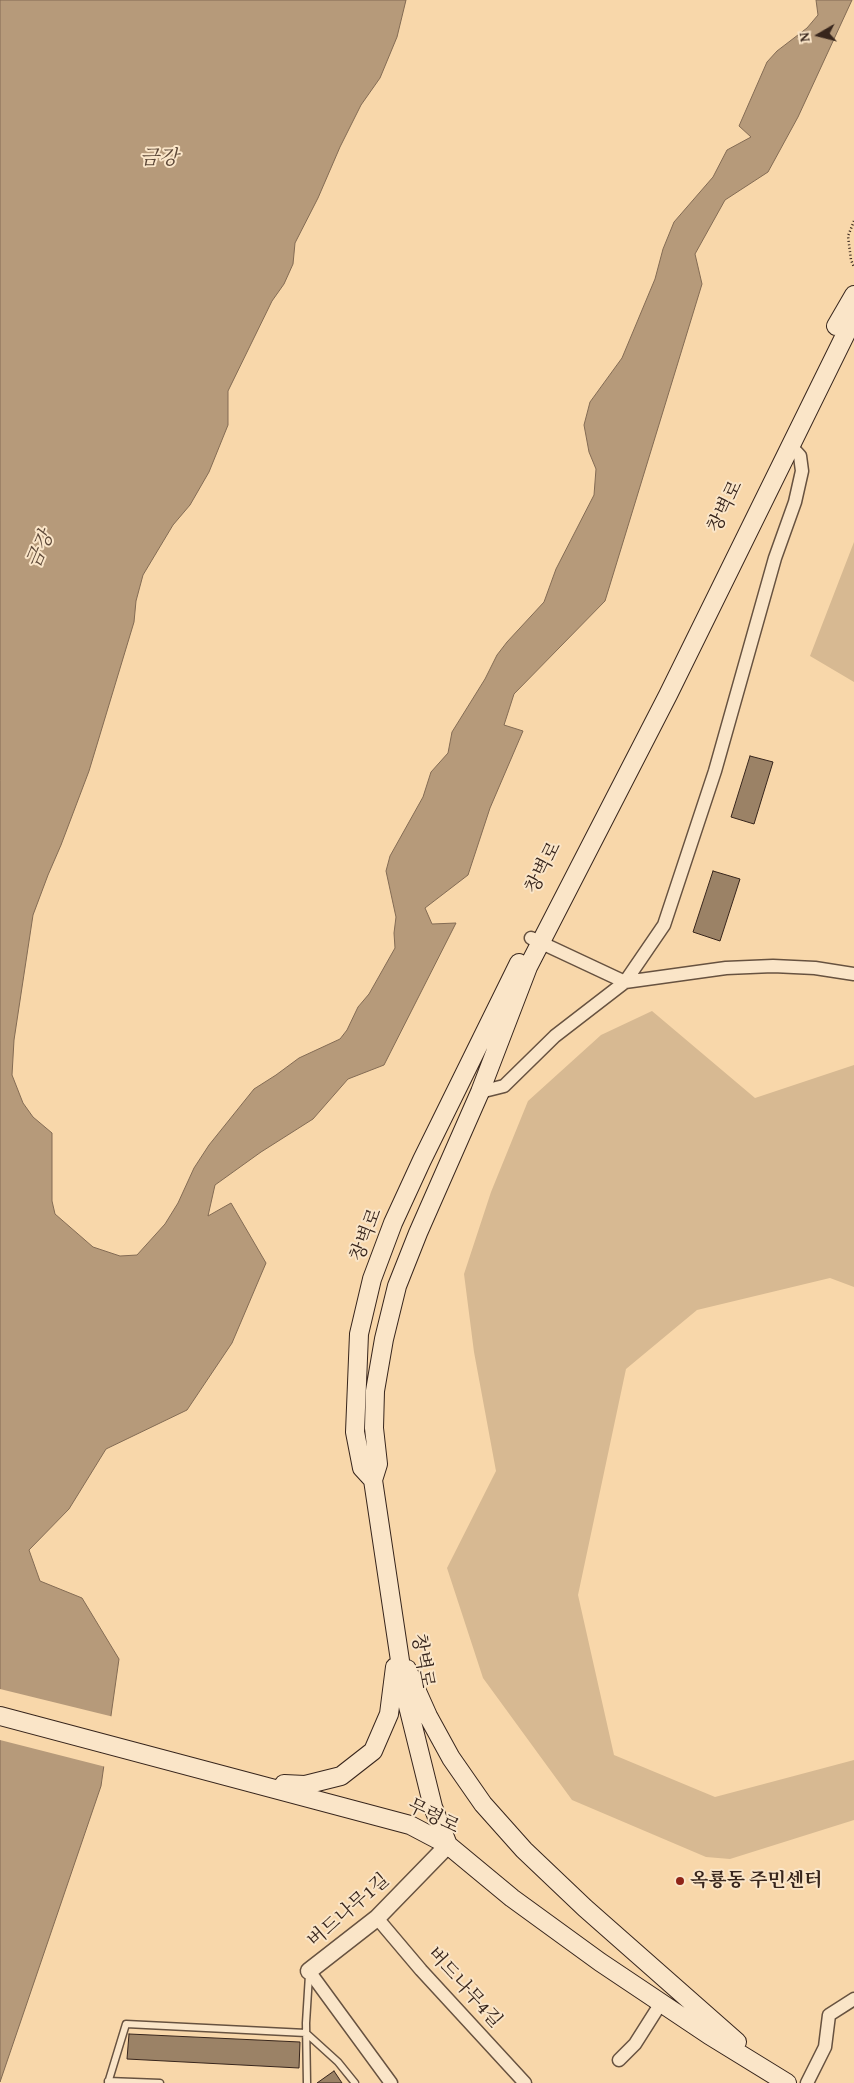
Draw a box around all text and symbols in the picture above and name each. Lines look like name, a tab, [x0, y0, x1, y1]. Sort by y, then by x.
north arrow	[794, 10, 844, 60]
text: N	[794, 31, 815, 43]
water label: 금강	[140, 147, 178, 171]
street label: 창벽로	[704, 477, 748, 537]
water label: 금강	[22, 527, 60, 573]
street label: 창벽로	[521, 838, 567, 898]
street label: 창벽로	[346, 1205, 388, 1265]
street label: 창벽로	[406, 1632, 438, 1690]
street label: 무령로	[403, 1795, 463, 1839]
street label: 버드나무1길	[303, 1869, 395, 1953]
place label: 옥룡동 주민센터	[690, 1870, 823, 1892]
marker: 옥룡동 주민센터	[674, 1875, 686, 1887]
street label: 버드나무4길	[422, 1943, 506, 2033]

